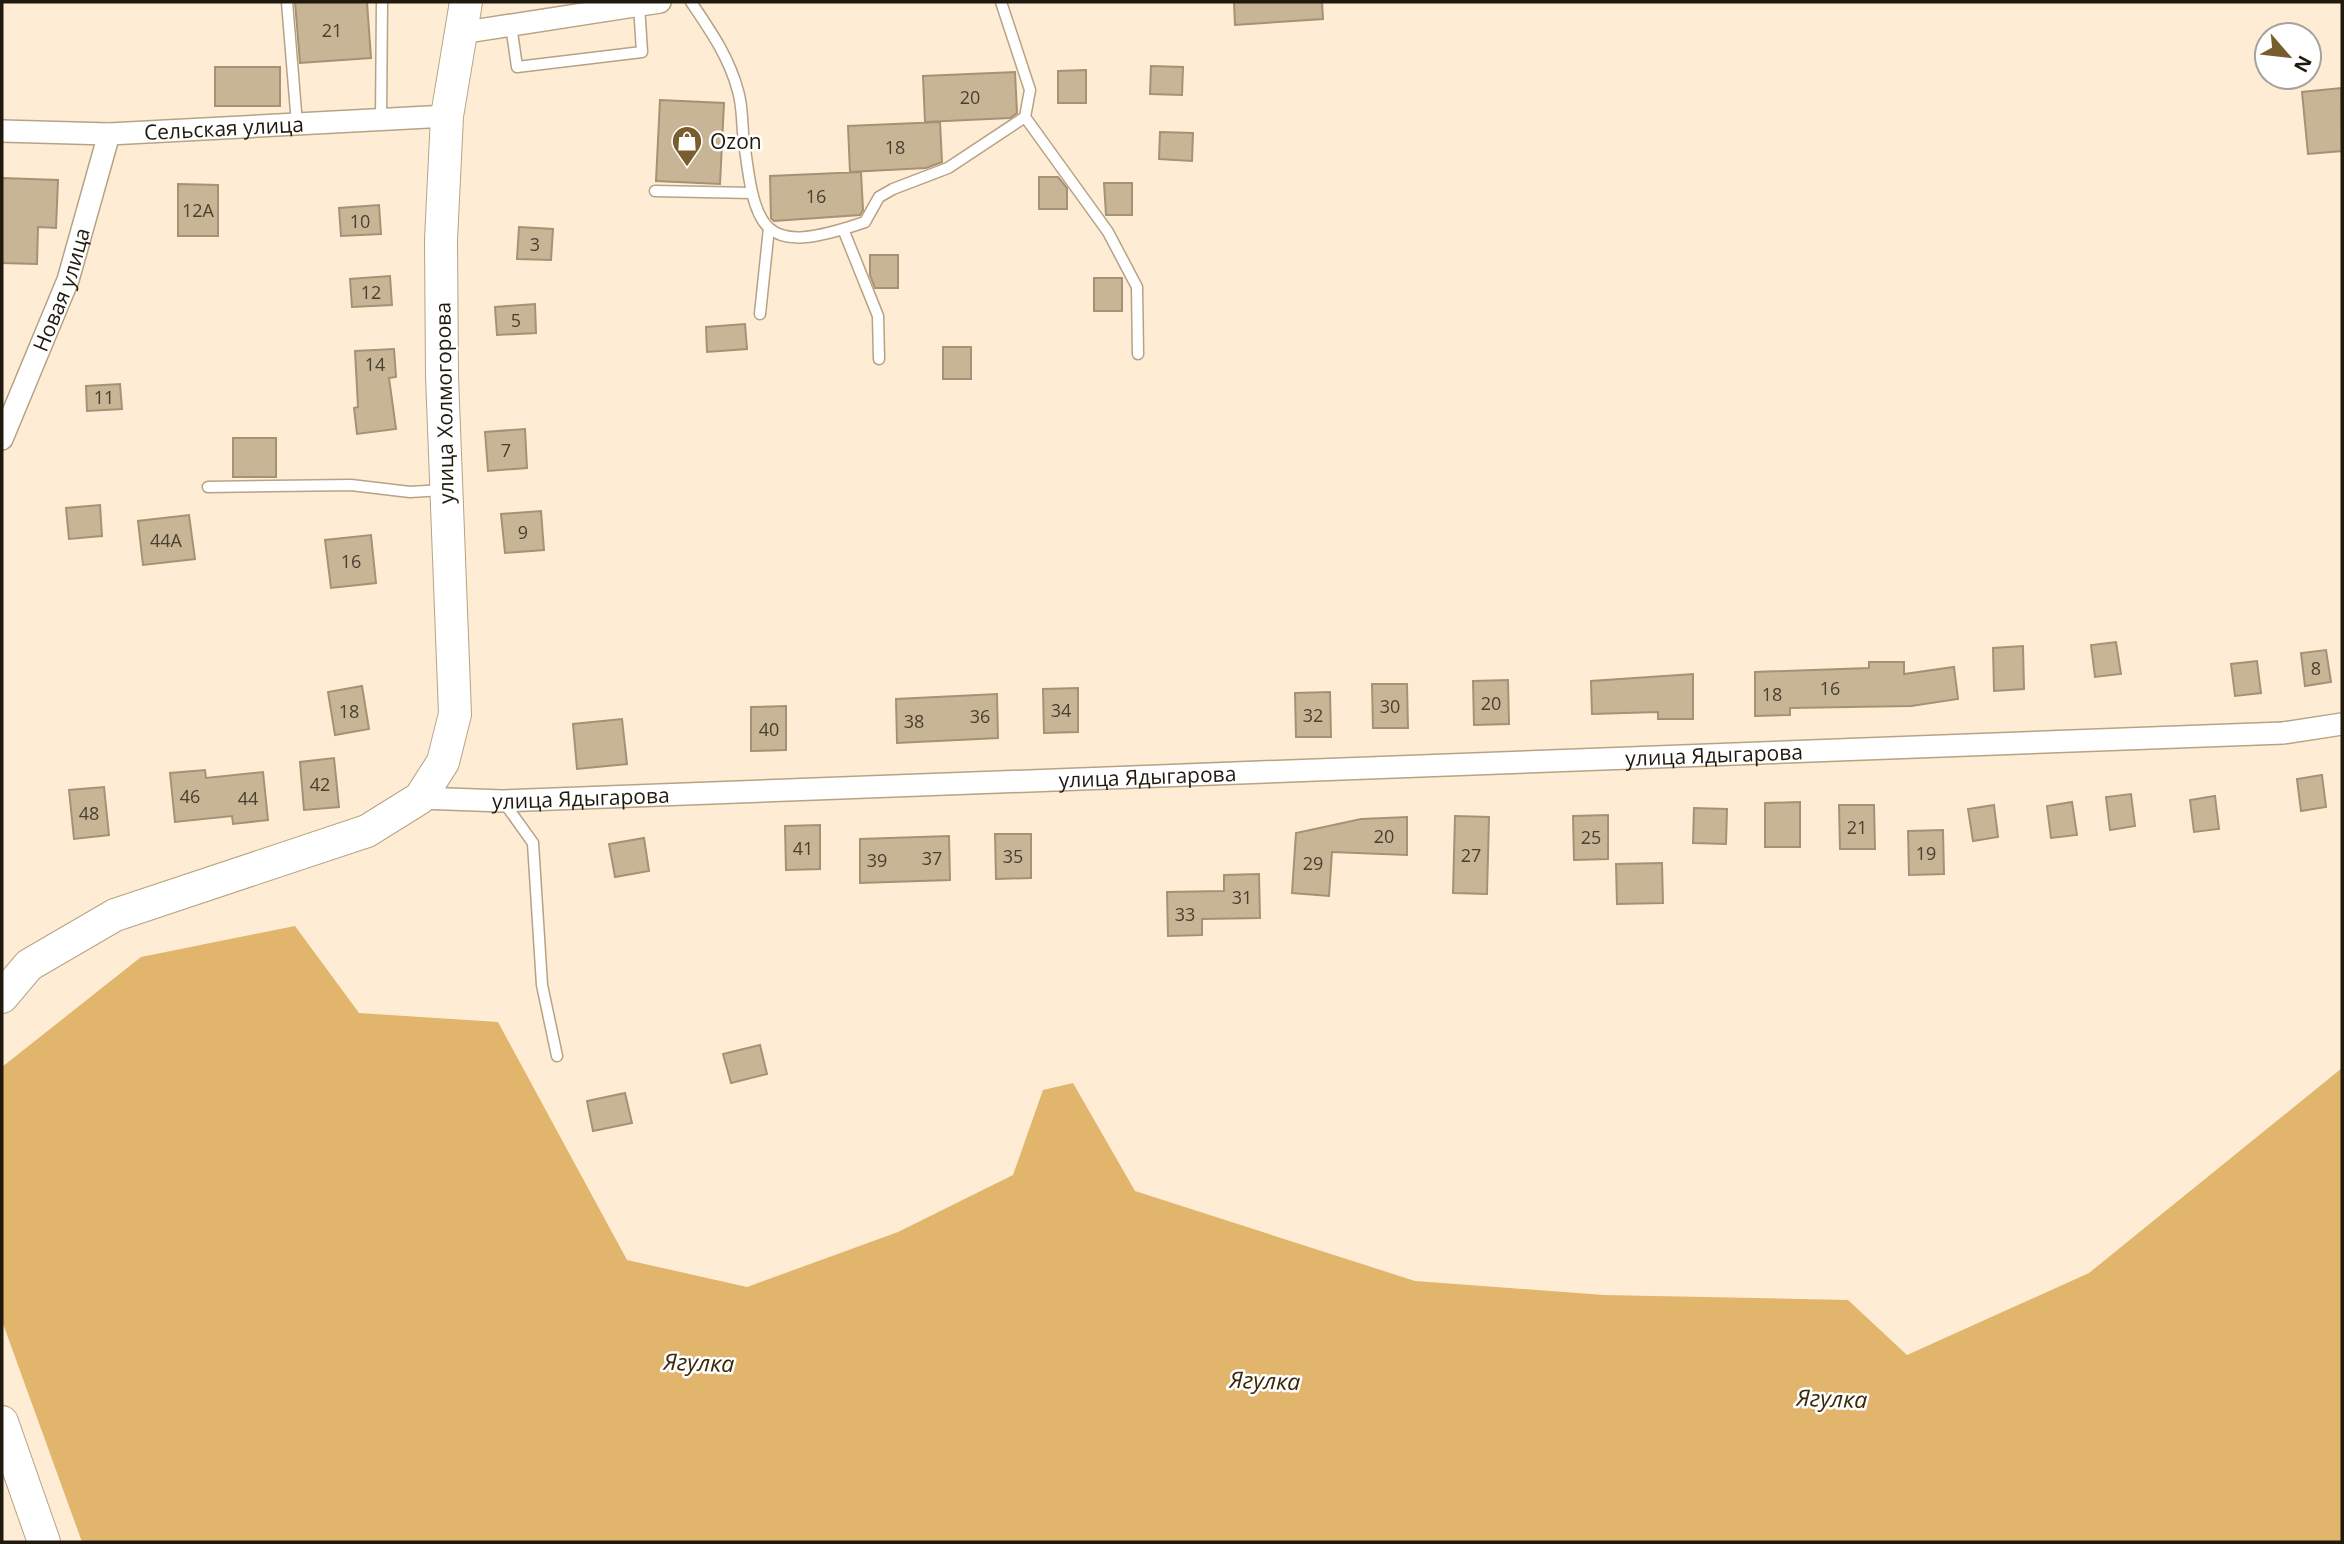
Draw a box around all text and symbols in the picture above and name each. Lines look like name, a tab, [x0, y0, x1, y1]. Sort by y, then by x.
house number: 21	[322, 18, 342, 42]
north arrow	[2253, 21, 2323, 91]
text: N	[2288, 51, 2318, 77]
house number: 20	[960, 85, 980, 109]
street label: Сельская улица	[143, 110, 304, 146]
shop icon: Ozon	[670, 124, 704, 168]
place label: Ozon	[710, 127, 762, 155]
house number: 18	[885, 135, 905, 159]
house number: 16	[806, 184, 826, 208]
house number: 12А	[182, 198, 215, 222]
house number: 10	[350, 209, 370, 233]
street label: Новая улица	[26, 225, 96, 356]
house number: 3	[530, 232, 540, 256]
house number: 12	[361, 280, 381, 304]
street label: улица Холмогорова	[428, 302, 460, 504]
house number: 5	[511, 308, 521, 332]
house number: 14	[365, 352, 385, 376]
house number: 11	[94, 385, 114, 409]
house number: 7	[501, 438, 511, 462]
house number: 9	[518, 520, 528, 544]
house number: 44А	[150, 528, 183, 552]
house number: 16	[341, 549, 361, 573]
house number: 8	[2311, 656, 2321, 680]
house number: 16	[1820, 676, 1840, 700]
house number: 18	[1762, 682, 1782, 706]
house number: 20	[1481, 691, 1501, 715]
house number: 30	[1380, 694, 1400, 718]
house number: 34	[1051, 698, 1071, 722]
house number: 18	[339, 699, 359, 723]
house number: 32	[1303, 703, 1323, 727]
house number: 36	[970, 704, 990, 728]
house number: 38	[904, 709, 924, 733]
house number: 40	[759, 717, 779, 741]
street label: улица Ядыгарова	[1625, 737, 1803, 772]
street label: улица Ядыгарова	[1058, 759, 1237, 794]
house number: 42	[310, 772, 330, 796]
street label: улица Ядыгарова	[492, 781, 670, 815]
house number: 46	[180, 784, 200, 808]
house number: 44	[238, 786, 258, 810]
house number: 48	[79, 801, 99, 825]
house number: 21	[1847, 815, 1867, 839]
house number: 20	[1374, 824, 1394, 848]
house number: 25	[1581, 825, 1601, 849]
house number: 41	[793, 836, 813, 860]
house number: 19	[1916, 841, 1936, 865]
house number: 27	[1461, 843, 1481, 867]
house number: 35	[1003, 844, 1023, 868]
house number: 37	[922, 846, 942, 870]
house number: 39	[867, 848, 887, 872]
house number: 29	[1303, 851, 1323, 875]
house number: 31	[1232, 885, 1252, 909]
house number: 33	[1175, 902, 1195, 926]
water label: Ягулка	[662, 1345, 735, 1379]
water label: Ягулка	[1228, 1363, 1301, 1397]
water label: Ягулка	[1795, 1381, 1868, 1415]

